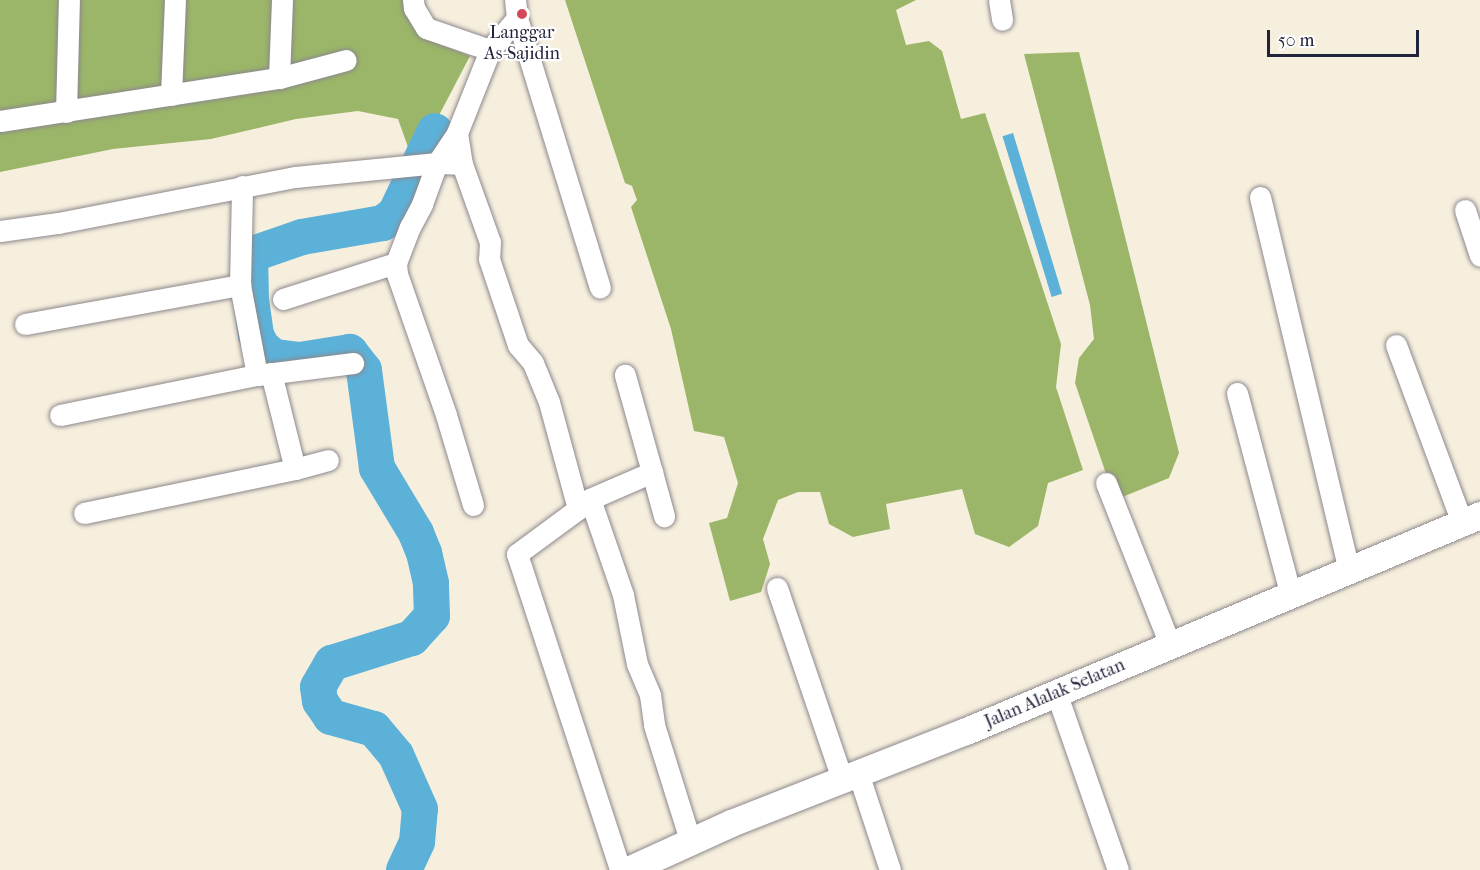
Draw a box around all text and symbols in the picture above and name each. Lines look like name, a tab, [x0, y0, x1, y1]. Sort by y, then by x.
marker: Langgar As-Sajidin	[515, 7, 529, 21]
scale bar	[1270, 18, 1422, 56]
place label: Langgar As-Sajidin	[484, 23, 560, 66]
text: 50 m	[1278, 30, 1314, 51]
street label: Jalan Alalak Selatan	[982, 655, 1128, 733]

